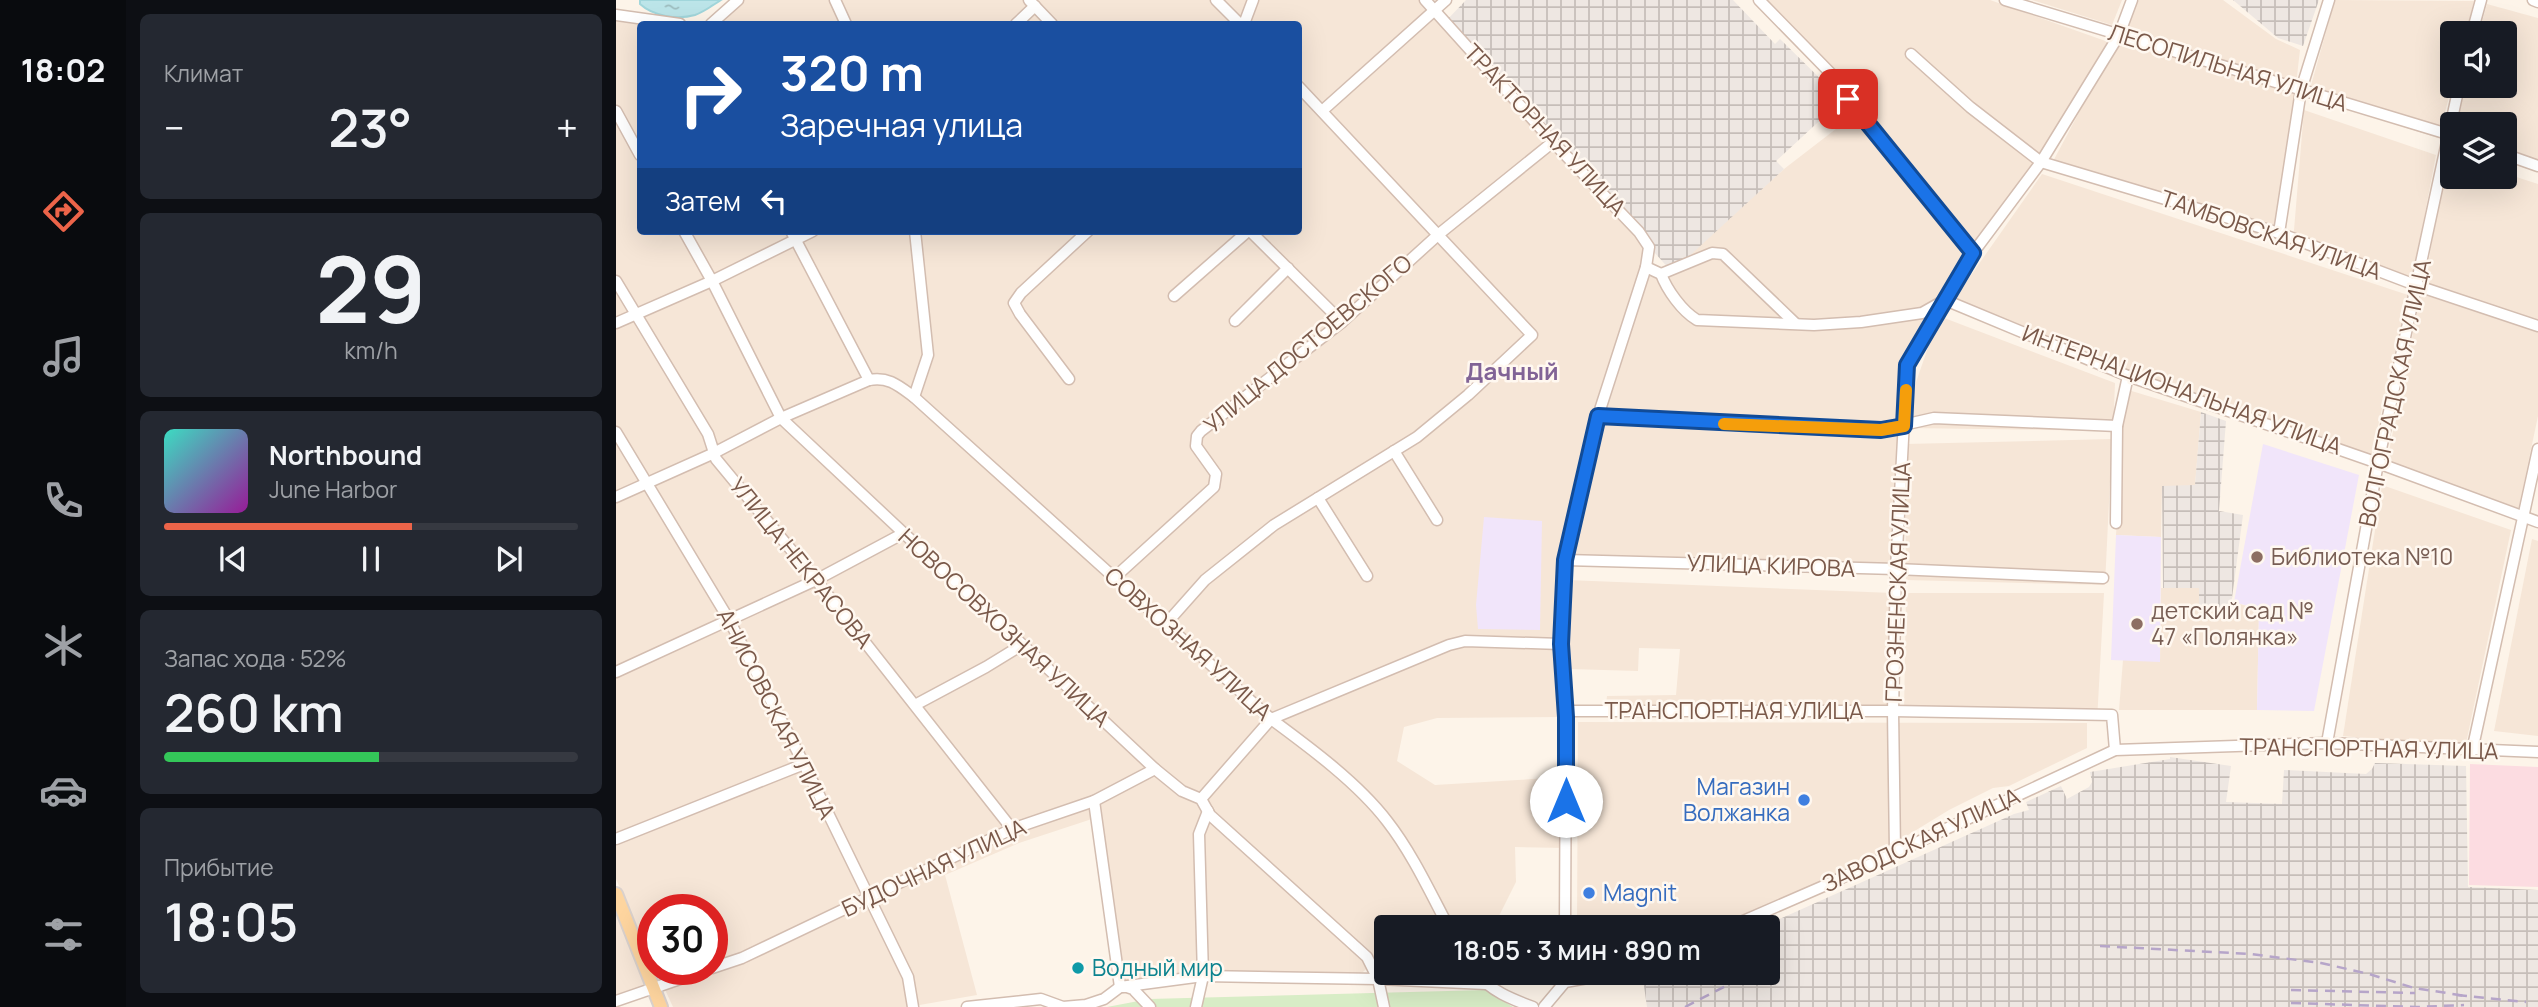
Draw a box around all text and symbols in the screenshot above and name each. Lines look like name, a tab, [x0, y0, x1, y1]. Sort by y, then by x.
street label: ЛЕСОПИЛЬНАЯ УЛИЦА	[2105, 15, 2352, 119]
map controls	[2440, 21, 2517, 189]
button: sound	[2440, 21, 2517, 98]
street label: ТРАКТОРНАЯ УЛИЦА	[1457, 36, 1634, 223]
text: 320 m	[780, 39, 924, 106]
text: 18:02	[21, 48, 105, 92]
icon: right	[665, 49, 756, 140]
text: Климат	[164, 57, 243, 89]
pin	[1818, 69, 1878, 129]
icon: arrive	[1829, 80, 1867, 118]
text: 23°	[328, 92, 412, 163]
text: −	[164, 101, 185, 153]
text: +	[556, 101, 578, 153]
text: Заречная улица	[780, 103, 1023, 147]
button: layers	[2440, 112, 2517, 189]
street label: ТАМБОВСКАЯ УЛИЦА	[2157, 181, 2386, 287]
icon: left	[755, 182, 793, 220]
text: Затем	[665, 183, 741, 219]
icon: directions	[39, 187, 88, 236]
text: 29	[316, 226, 426, 350]
street label: УЛИЦА ДОСТОЕВСКОГО	[1196, 247, 1418, 440]
street label: ВОЛГОГРАДСКАЯ УЛИЦА	[2350, 256, 2438, 529]
street label: ИНТЕРНАЦИОНАЛЬНАЯ УЛИЦА	[2018, 316, 2347, 462]
icon: music	[39, 332, 88, 381]
text: km/h	[344, 334, 398, 366]
district label: Дачный	[1466, 354, 1558, 387]
text: Northbound	[269, 437, 422, 473]
street label: ГРОЗНЕНСКАЯ УЛИЦА	[1877, 461, 1917, 703]
street label: УЛИЦА НЕКРАСОВА	[723, 470, 881, 655]
text: June Harbor	[269, 473, 397, 505]
icon: phone	[39, 476, 88, 525]
street label: НОВОСОВХОЗНАЯ УЛИЦА	[892, 521, 1118, 734]
icon: previous	[214, 540, 252, 578]
icon: pause	[352, 540, 390, 578]
icon: next	[490, 540, 528, 578]
place label: Библиотека №10	[2271, 540, 2453, 572]
street label: УЛИЦА КИРОВА	[1686, 546, 1856, 584]
marker: Библиотека №10	[2249, 549, 2265, 565]
street label: СОВХОЗНАЯ УЛИЦА	[1098, 559, 1280, 727]
place label: детский сад № 47 «Полянка»	[2151, 594, 2314, 652]
street label: АНИСОВСКАЯ УЛИЦА	[710, 603, 844, 825]
marker: детский сад № 47 «Полянка»	[2129, 616, 2145, 632]
icon: climate	[39, 621, 88, 670]
text: Запас хода · 52%	[164, 642, 346, 674]
text: 260 km	[164, 677, 344, 748]
street label: ТРАНСПОРТНАЯ УЛИЦА	[1604, 694, 1864, 726]
street label: ТРАНСПОРТНАЯ УЛИЦА	[2239, 730, 2499, 766]
position arrow	[1529, 764, 1603, 838]
icon: car	[39, 766, 88, 815]
place label: Магазин Волжанка	[1683, 770, 1790, 828]
street label: ЗАВОДСКАЯ УЛИЦА	[1816, 779, 2025, 899]
marker: Магазин Волжанка	[1796, 792, 1812, 808]
street label: БУДОЧНАЯ УЛИЦА	[836, 810, 1031, 924]
text: Прибытие	[164, 851, 274, 883]
place label: Magnit	[1603, 876, 1677, 908]
marker: Magnit	[1581, 885, 1597, 901]
text: 18:05	[164, 886, 298, 957]
speed limit sign: 30	[637, 894, 728, 985]
icon: filters	[39, 910, 88, 959]
text: 18:05 · 3 мин · 890 m	[1453, 932, 1701, 968]
place label: Водный мир	[1092, 951, 1223, 983]
marker: Водный мир	[1070, 960, 1086, 976]

